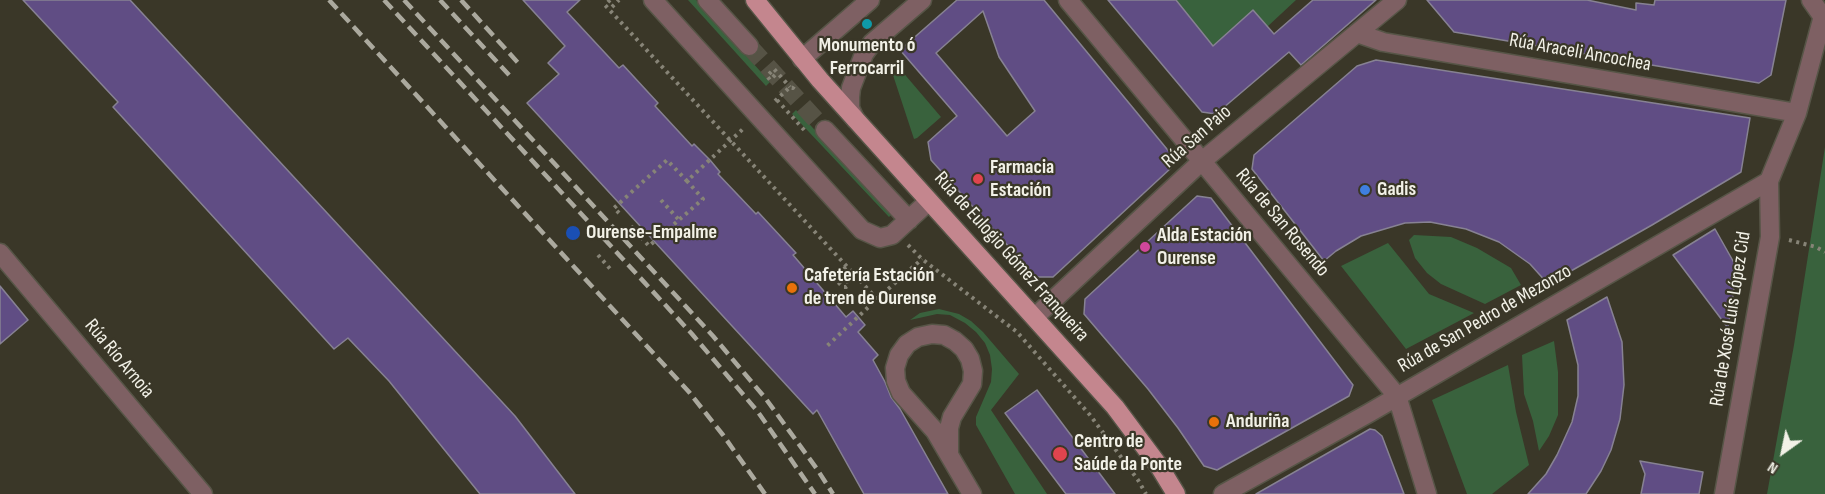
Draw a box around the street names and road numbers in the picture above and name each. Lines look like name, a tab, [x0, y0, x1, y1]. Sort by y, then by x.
street label: Rúa Araceli Ancochea	[1507, 29, 1653, 77]
street label: Rúa San Paio	[1157, 100, 1237, 174]
street label: Rúa de San Rosendo	[1230, 164, 1334, 282]
street label: Rúa de Eulogio Gómez Franqueira	[928, 167, 1094, 347]
street label: Rúa de Xosé Luís López Cid	[1705, 230, 1757, 408]
street label: Rúa de San Pedro de Mezonzo	[1394, 260, 1576, 378]
street label: Rúa Río Arnoia	[79, 315, 159, 403]

